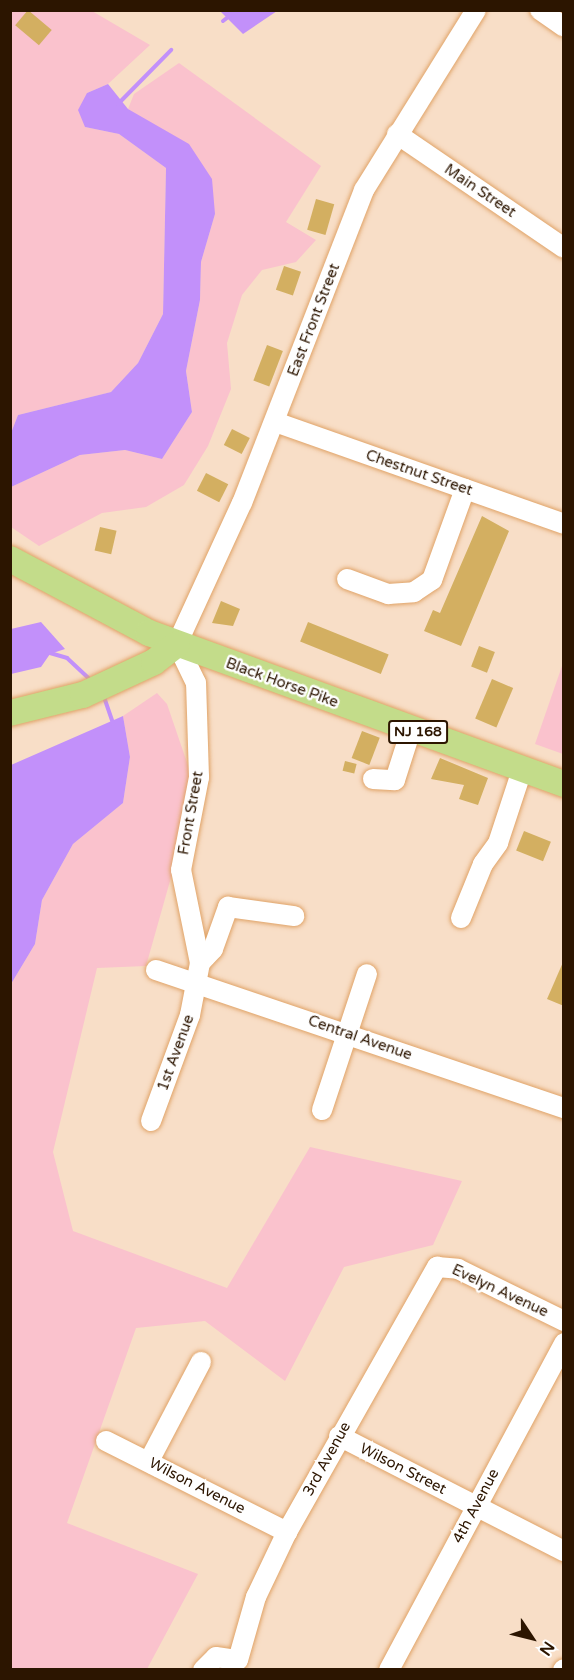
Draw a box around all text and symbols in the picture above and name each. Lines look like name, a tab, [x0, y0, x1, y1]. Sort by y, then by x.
street label: Main Street	[441, 160, 519, 222]
street label: East Front Street	[284, 261, 344, 379]
street label: Chestnut Street	[363, 446, 475, 500]
street label: Black Horse Pike	[223, 654, 341, 712]
road number: NJ 168	[388, 721, 448, 743]
street label: Front Street	[175, 770, 207, 856]
street label: 1st Avenue	[154, 1012, 198, 1094]
street label: Central Avenue	[306, 1012, 414, 1064]
street label: Evelyn Avenue	[449, 1261, 551, 1321]
street label: 3rd Avenue	[299, 1419, 355, 1499]
street label: Wilson Street	[357, 1439, 449, 1499]
street label: Wilson Avenue	[146, 1454, 248, 1518]
street label: 4th Avenue	[449, 1466, 503, 1546]
north arrow	[502, 1608, 562, 1668]
text: N	[535, 1637, 559, 1659]

